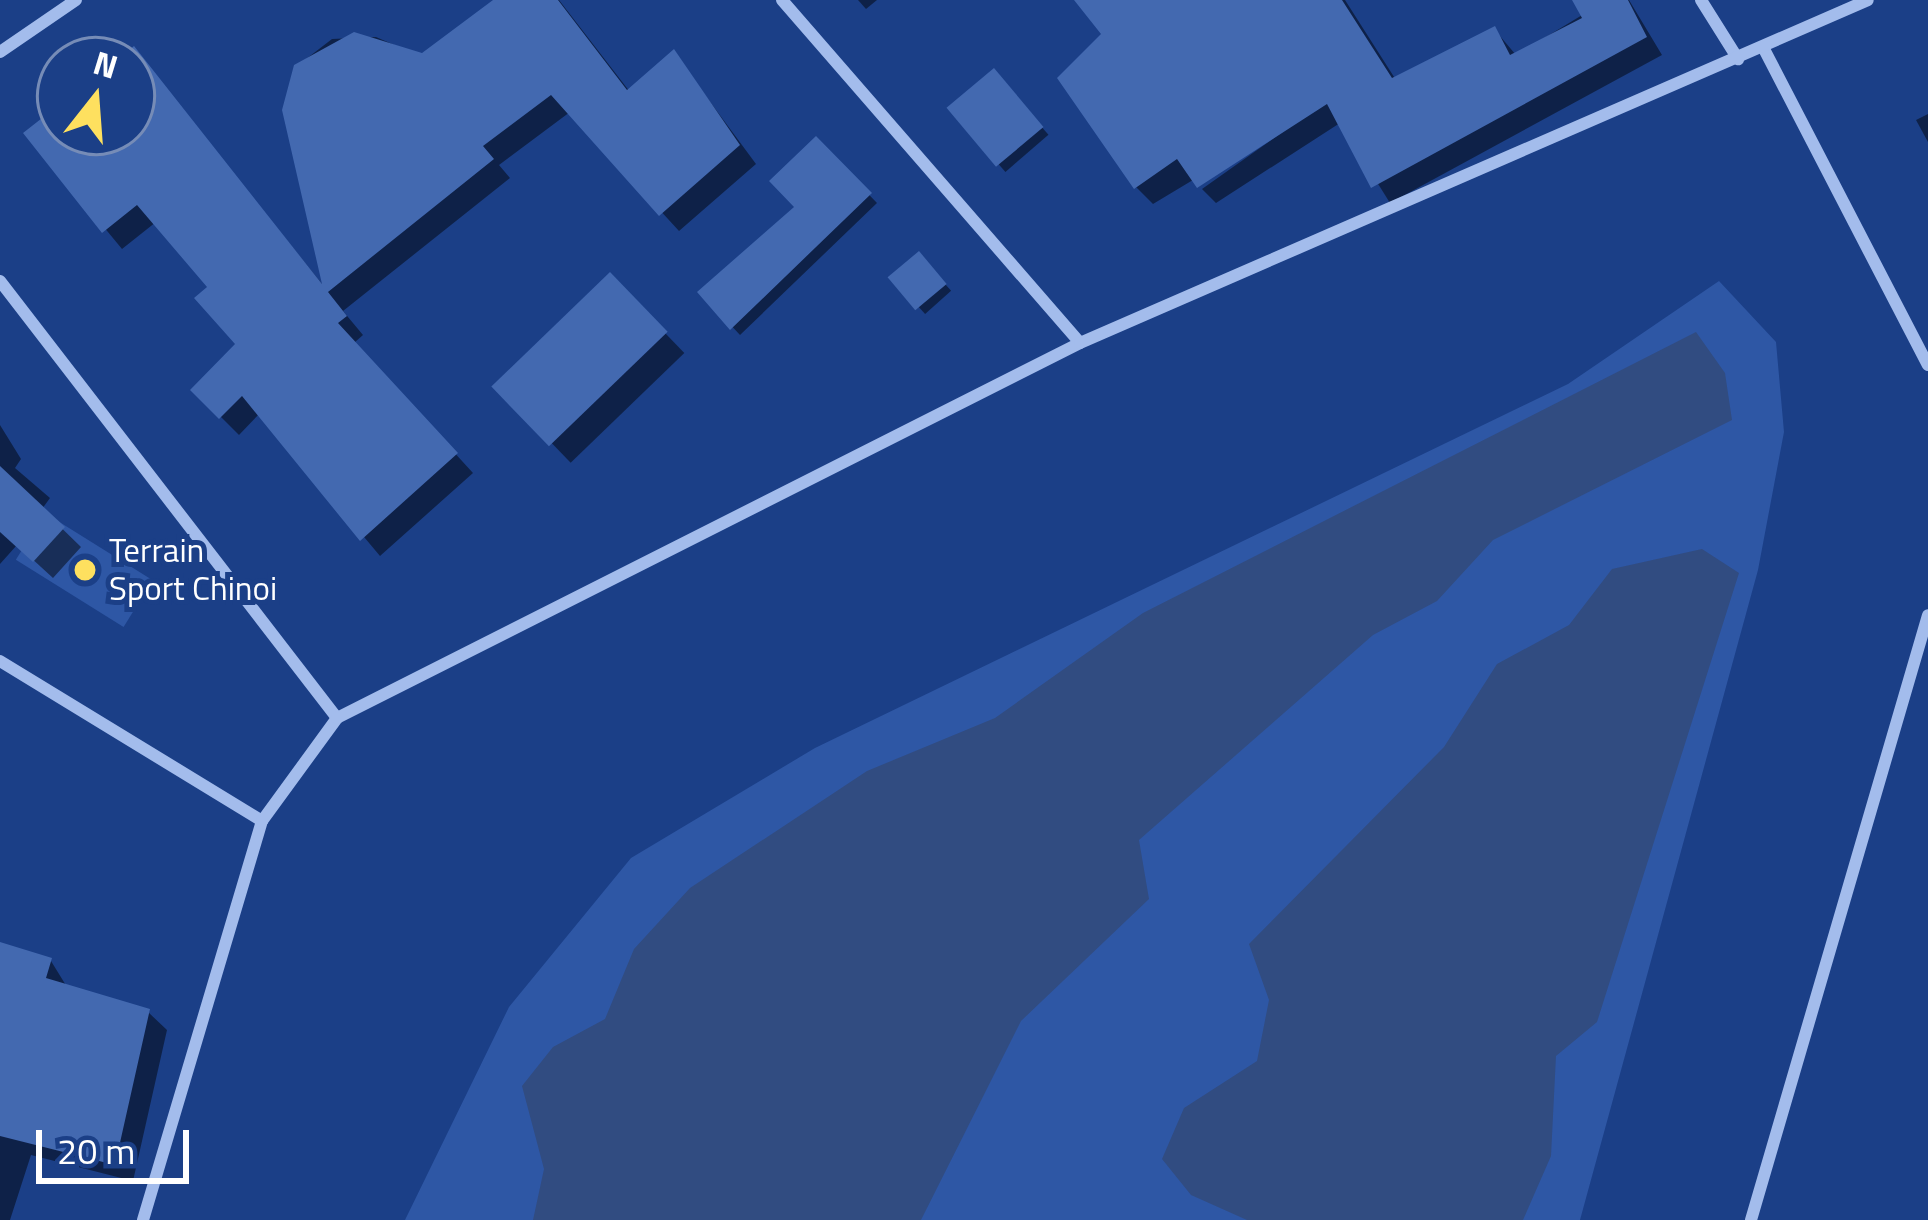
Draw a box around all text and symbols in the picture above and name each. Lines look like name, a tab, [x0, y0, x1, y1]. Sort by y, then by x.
north arrow	[36, 36, 156, 156]
text: N	[87, 37, 124, 92]
place label: Terrain Sport Chinoi	[109, 531, 277, 609]
marker: Terrain Sport Chinoi	[72, 557, 98, 583]
scale bar	[42, 1106, 195, 1180]
text: 20 m	[57, 1123, 135, 1178]

